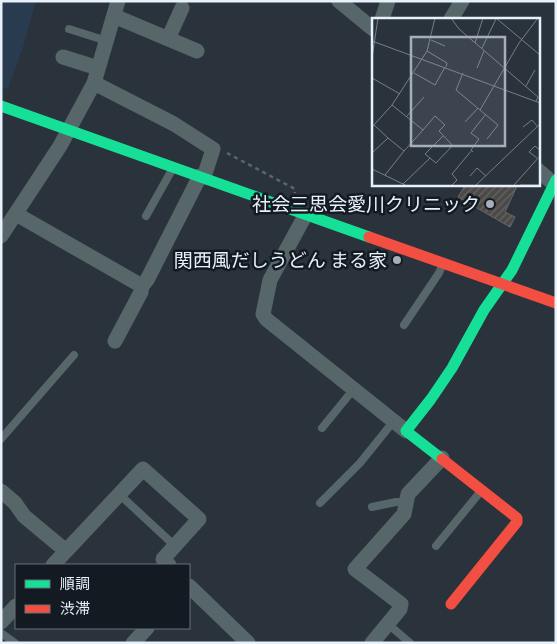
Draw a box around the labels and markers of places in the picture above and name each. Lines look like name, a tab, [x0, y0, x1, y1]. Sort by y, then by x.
place label: 社会三思会愛川クリニック	[252, 192, 480, 215]
marker: 社会三思会愛川クリニック	[484, 198, 496, 210]
place label: 関西風だしうどん まる家	[174, 248, 387, 271]
marker: 関西風だしうどん まる家	[391, 254, 403, 266]

